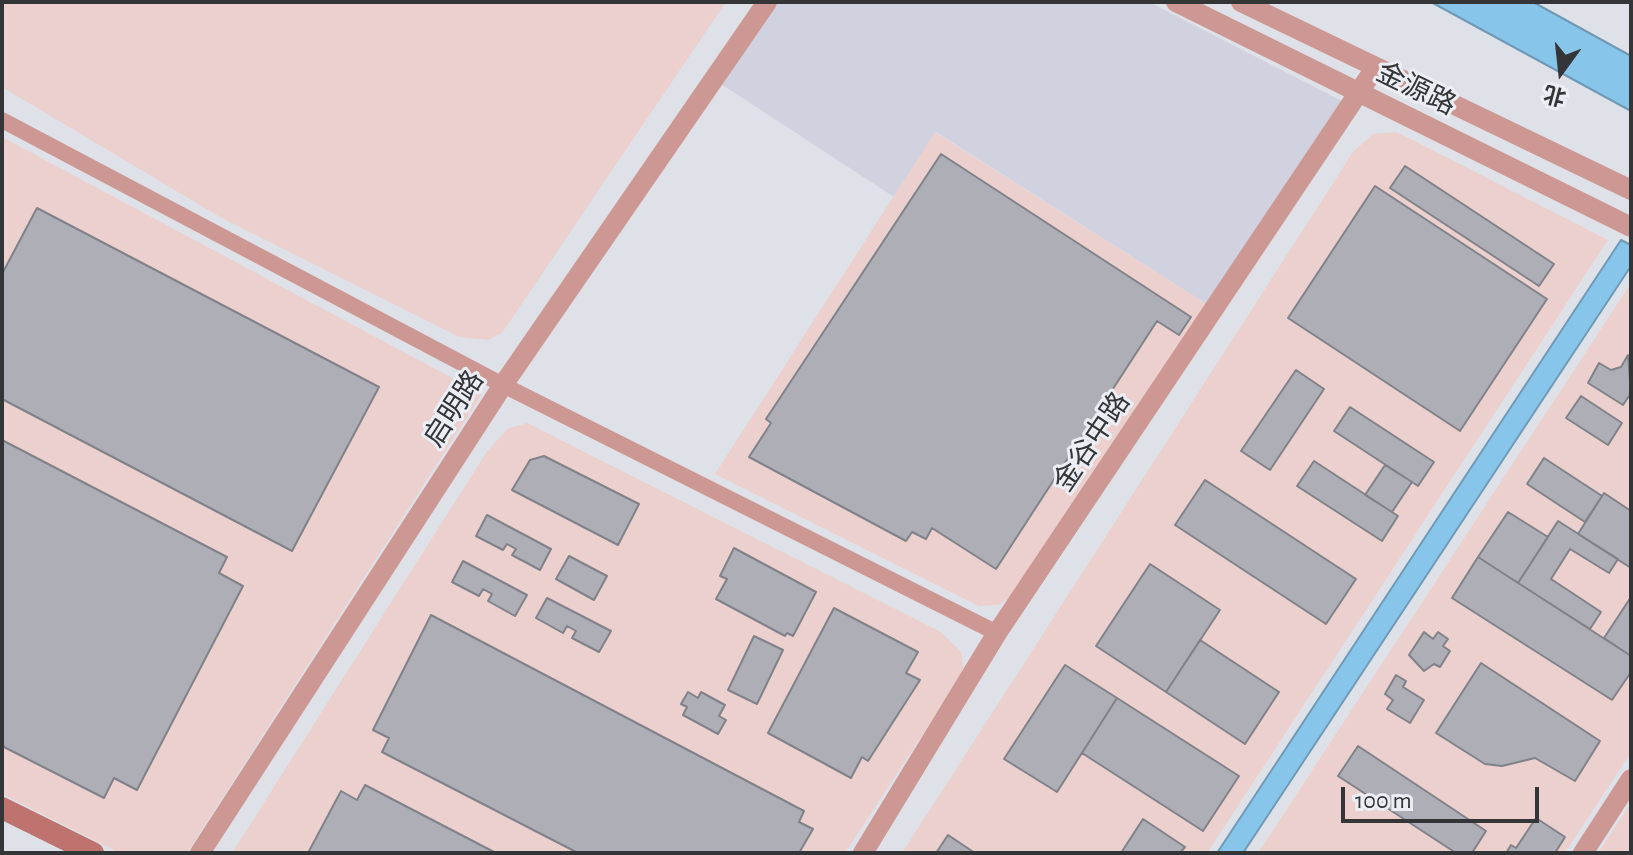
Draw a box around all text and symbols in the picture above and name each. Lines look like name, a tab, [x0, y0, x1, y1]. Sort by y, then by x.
north arrow	[1521, 32, 1601, 112]
street label: 金源路	[1371, 55, 1461, 123]
text: 北	[1541, 82, 1568, 109]
street label: 启明路	[417, 365, 491, 453]
street label: 金谷中路	[1047, 386, 1137, 498]
scale bar	[1345, 771, 1543, 821]
text: 100 m	[1355, 789, 1412, 813]

